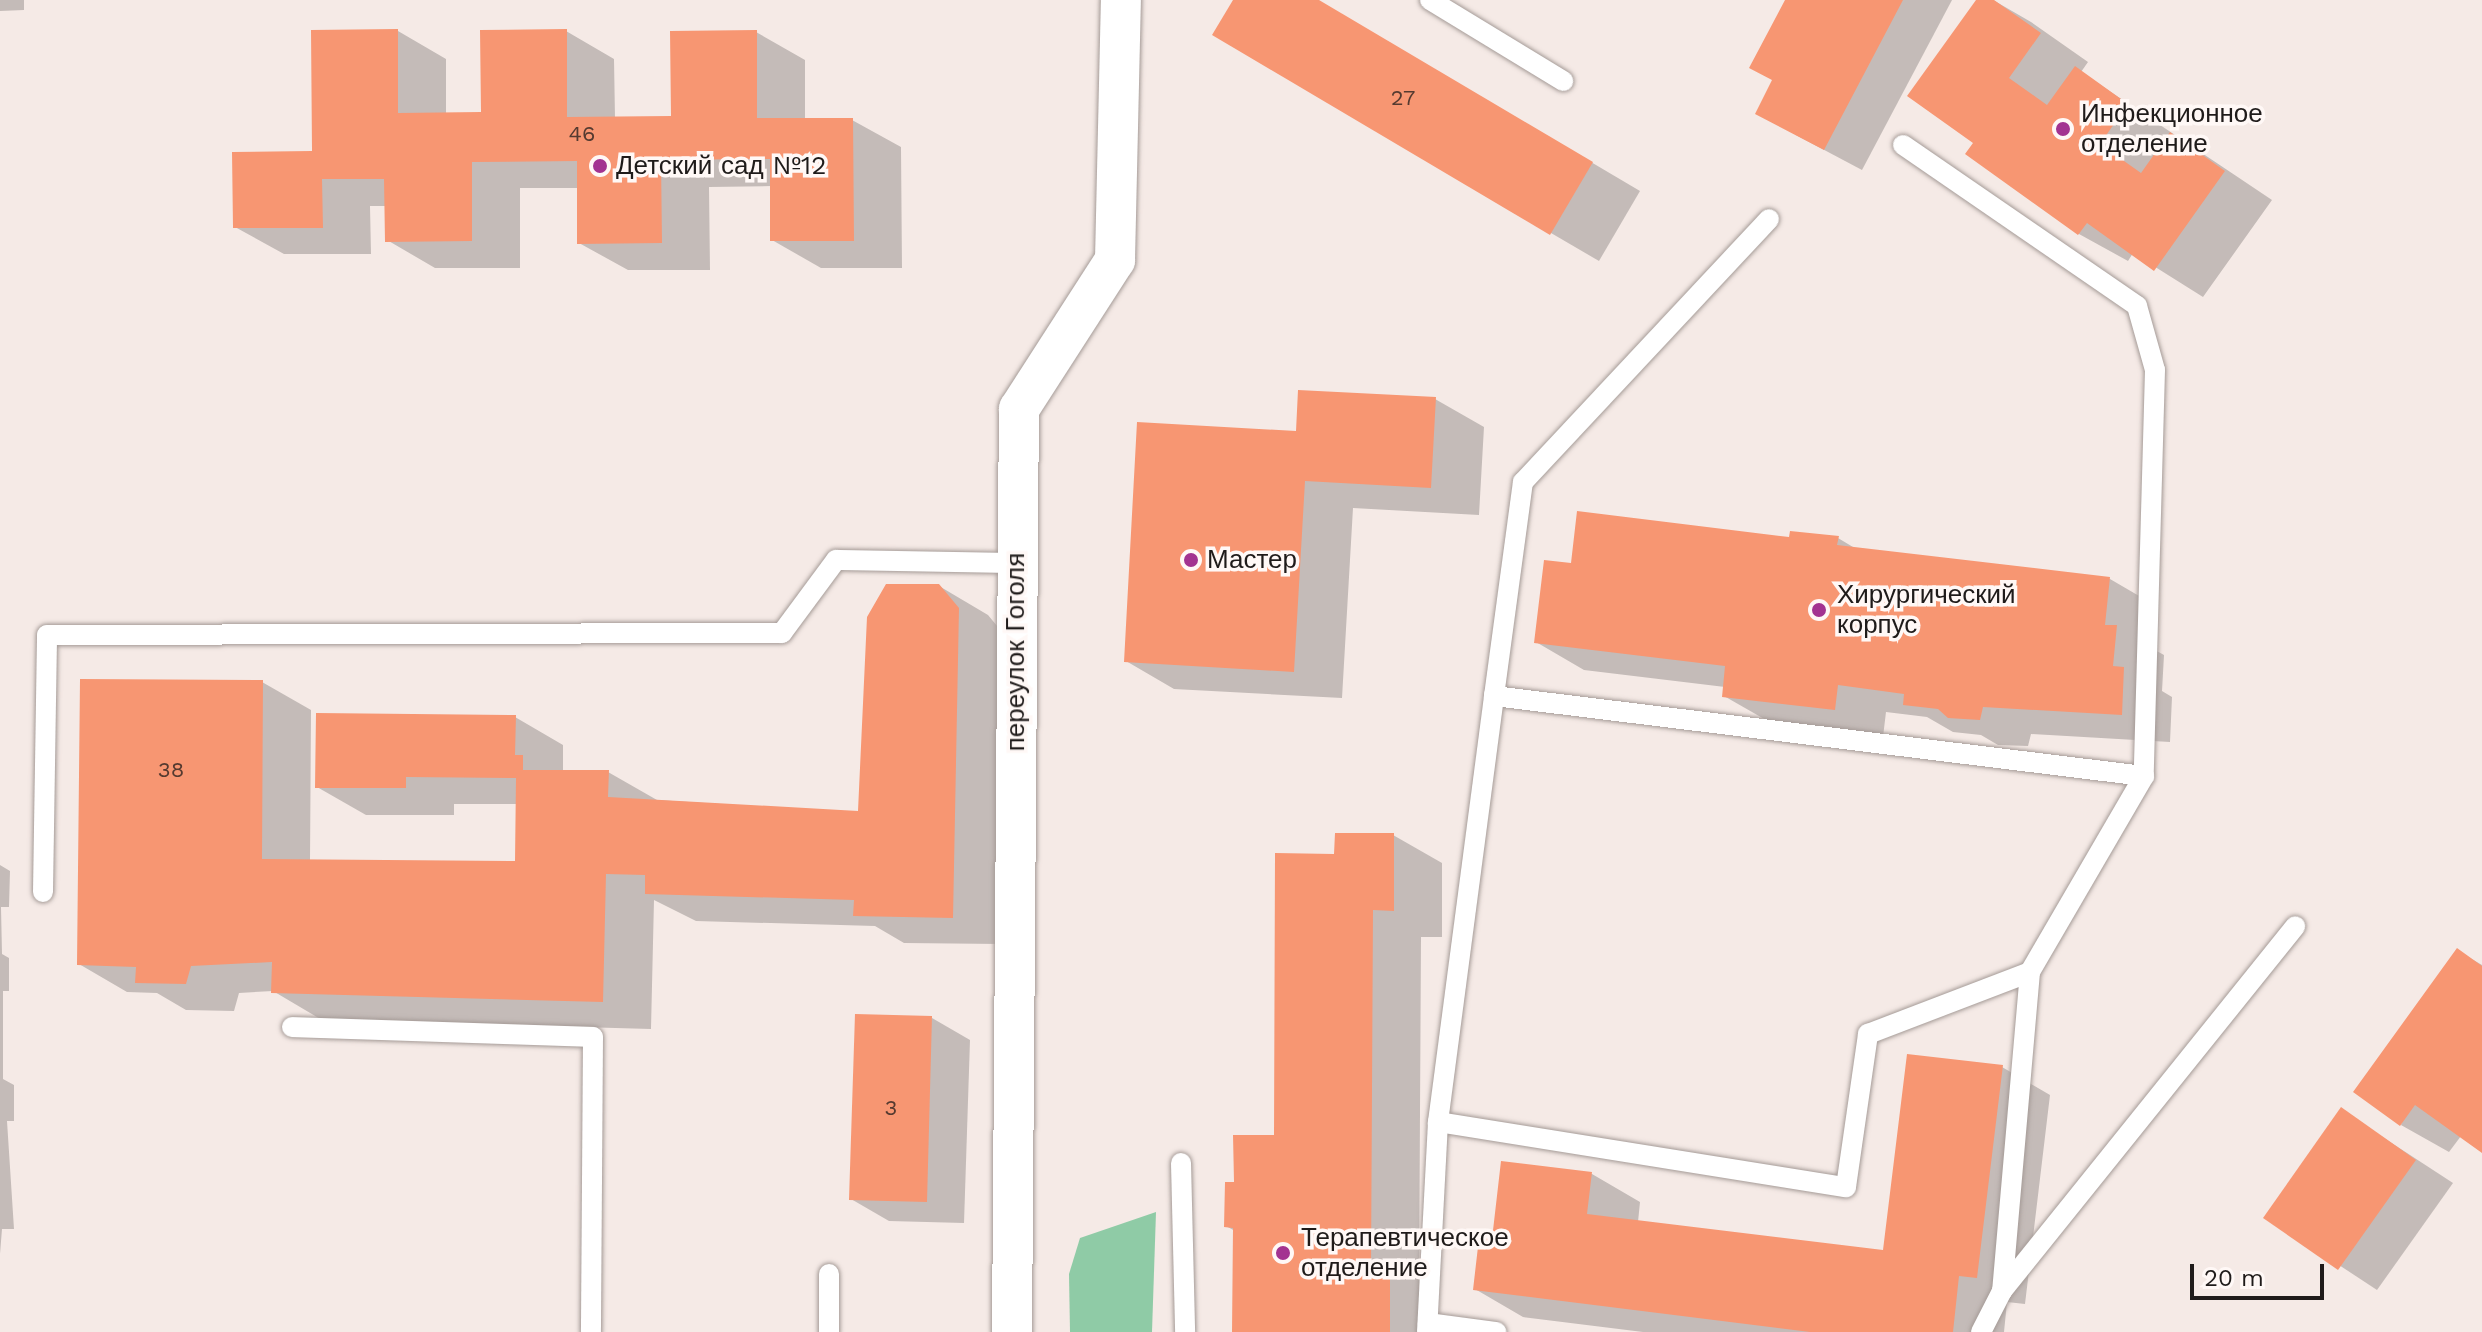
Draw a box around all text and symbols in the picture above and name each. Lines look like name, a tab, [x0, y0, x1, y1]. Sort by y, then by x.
house number: 27	[1391, 85, 1415, 111]
place label: Инфекционное отделение	[2081, 98, 2263, 160]
marker: Инфекционное отделение	[2052, 118, 2074, 140]
house number: 46	[569, 121, 595, 147]
place label: Детский сад №12	[616, 150, 826, 182]
marker: Детский сад №12	[591, 157, 609, 175]
place label: Мастер	[1207, 544, 1297, 576]
marker: Мастер	[1182, 551, 1200, 569]
street label: переулок Гоголя	[1000, 553, 1032, 751]
place label: Хирургический корпус	[1837, 579, 2016, 640]
marker: Хирургический корпус	[1808, 599, 1830, 621]
house number: 38	[158, 757, 184, 783]
house number: 3	[885, 1095, 897, 1121]
place label: Терапевтическое отделение	[1301, 1222, 1509, 1284]
marker: Терапевтическое отделение	[1272, 1242, 1294, 1264]
scale bar	[2194, 1248, 2328, 1298]
text: 20 m	[2204, 1264, 2264, 1292]

